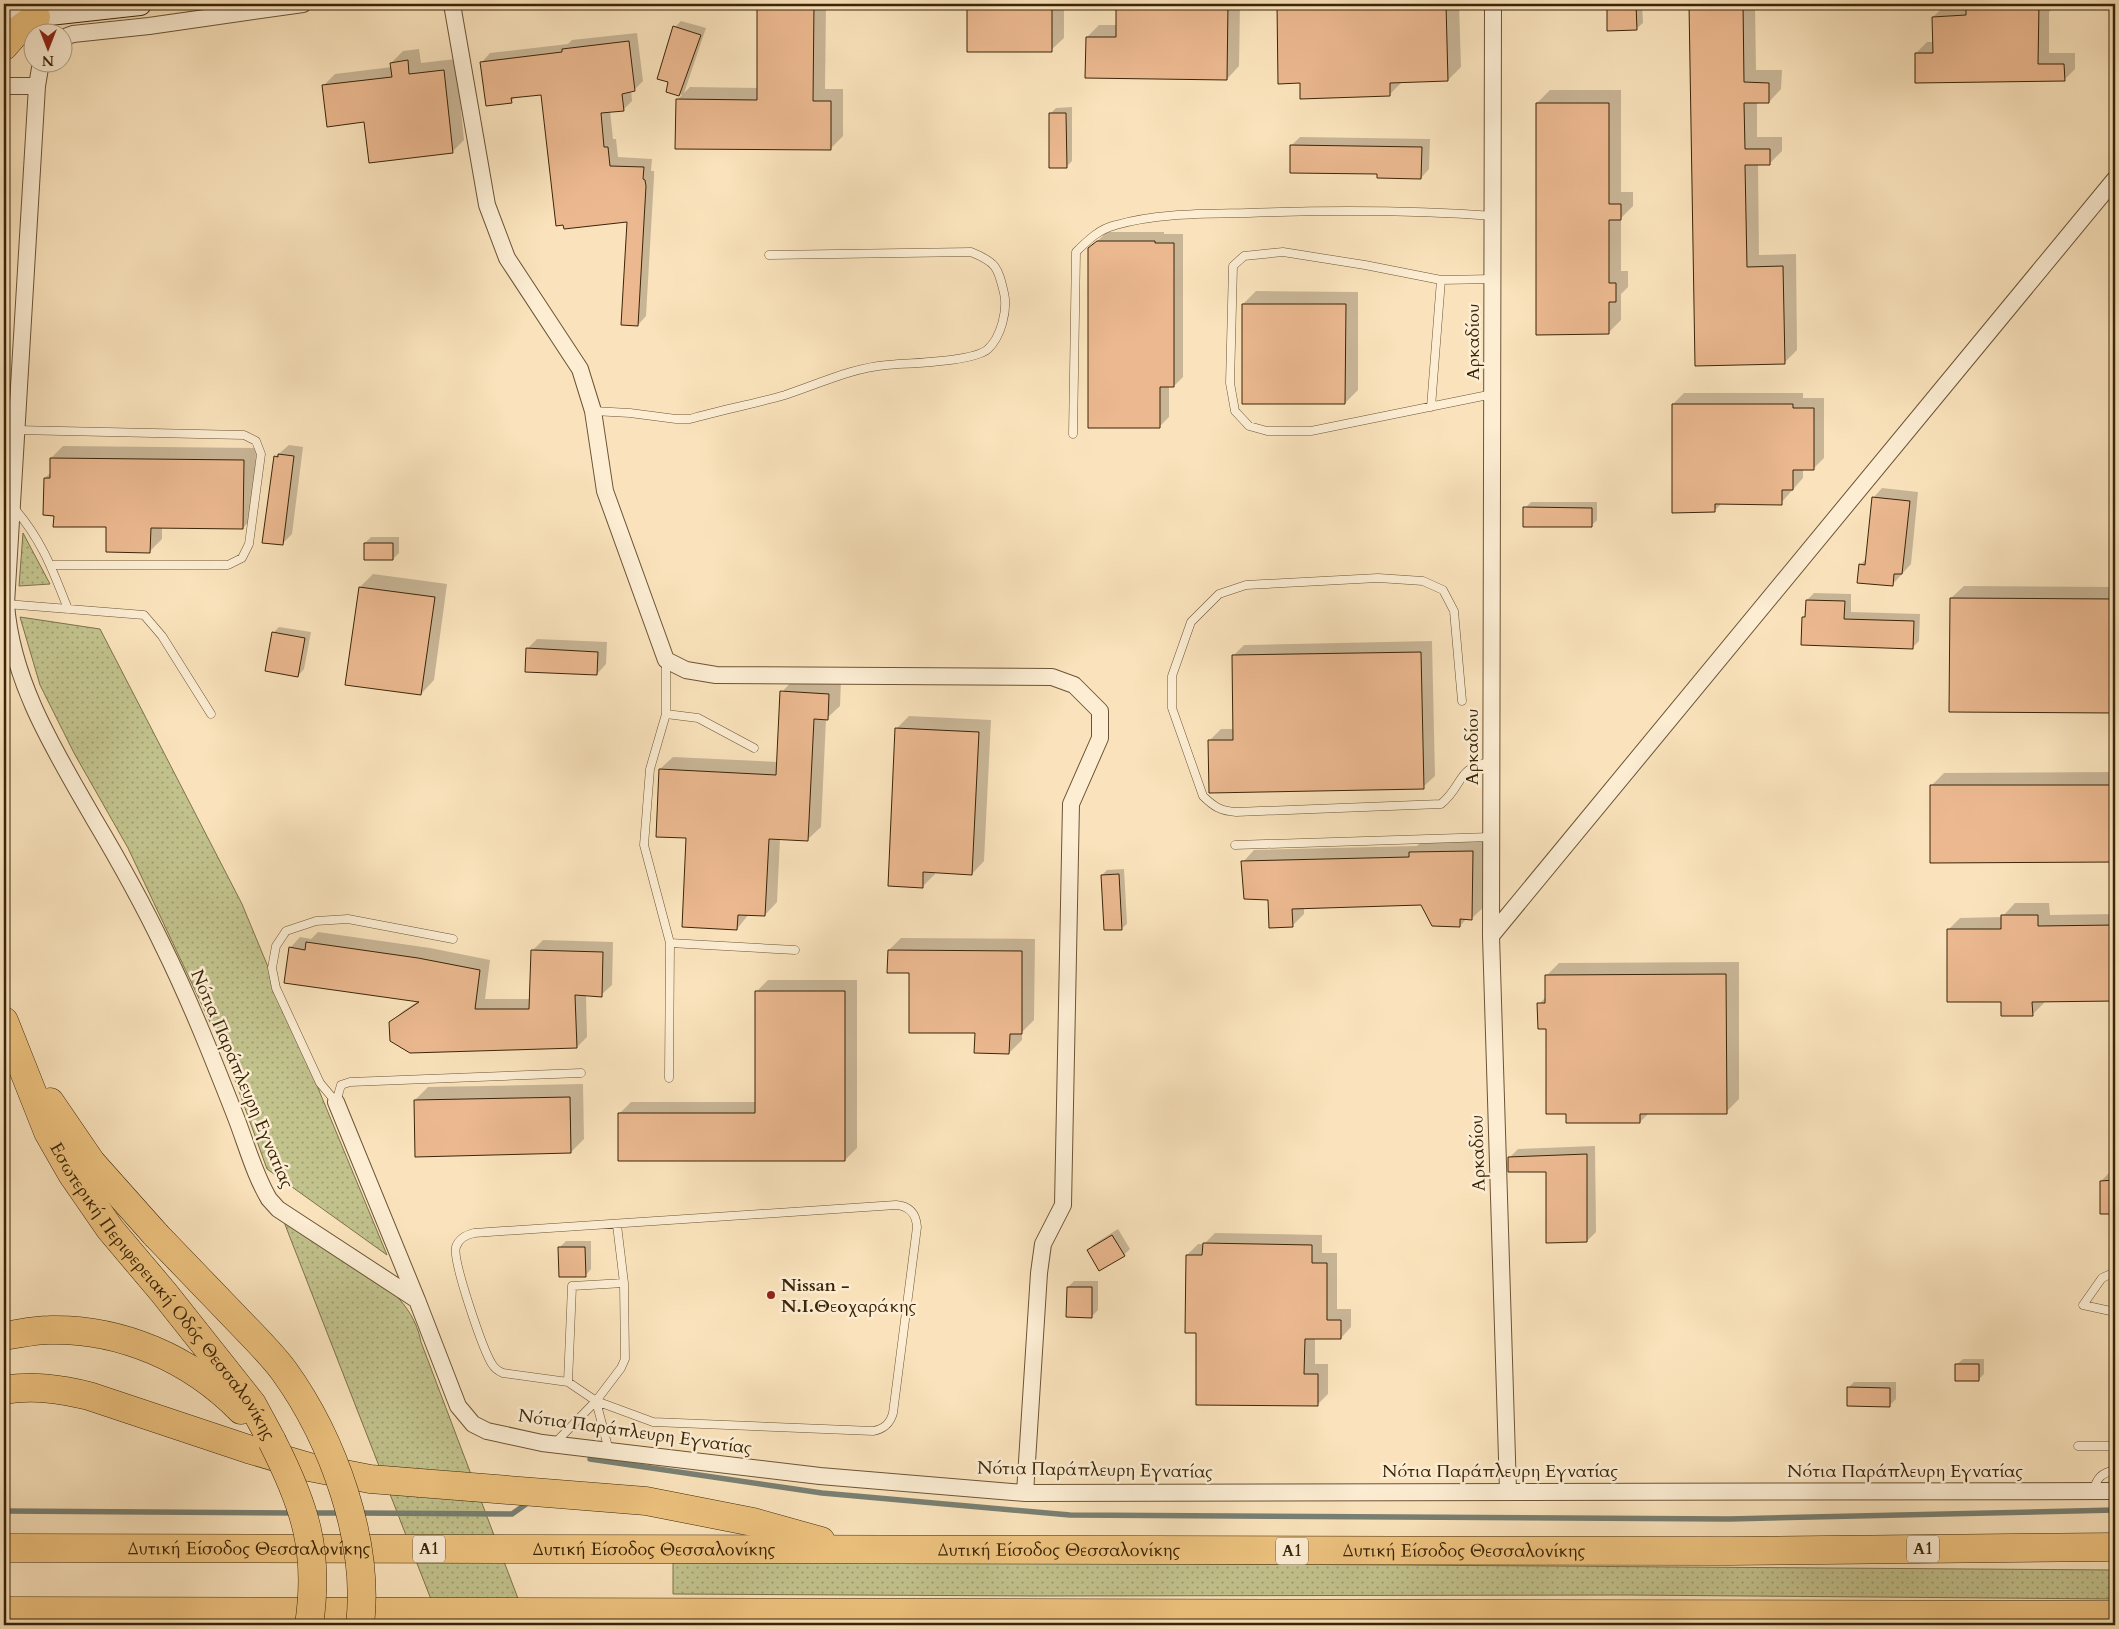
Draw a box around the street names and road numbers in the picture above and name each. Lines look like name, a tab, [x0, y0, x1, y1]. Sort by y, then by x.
street label: Αρκαδίου	[1461, 304, 1486, 380]
street label: Αρκαδίου	[1460, 709, 1485, 785]
street label: Νότια Παράπλευρη Εγνατίας	[184, 966, 300, 1193]
street label: Αρκαδίου	[1464, 1114, 1492, 1192]
street label: Εσωτερική Περιφερειακή Οδός Θεσσαλονίκης	[44, 1137, 282, 1445]
street label: Νότια Παράπλευρη Εγνατίας	[517, 1403, 754, 1461]
street label: Νότια Παράπλευρη Εγνατίας	[977, 1455, 1213, 1485]
street label: Νότια Παράπλευρη Εγνατίας	[1382, 1459, 1618, 1484]
street label: Νότια Παράπλευρη Εγνατίας	[1787, 1459, 2023, 1484]
street label: Δυτική Είσοδος Θεσσαλονίκης	[128, 1536, 371, 1561]
road number: Α1	[413, 1536, 445, 1562]
street label: Δυτική Είσοδος Θεσσαλονίκης	[533, 1536, 776, 1562]
road number: Α1	[1907, 1536, 1939, 1562]
street label: Δυτική Είσοδος Θεσσαλονίκης	[938, 1537, 1181, 1563]
road number: Α1	[1276, 1538, 1308, 1564]
street label: Δυτική Είσοδος Θεσσαλονίκης	[1343, 1538, 1586, 1563]

